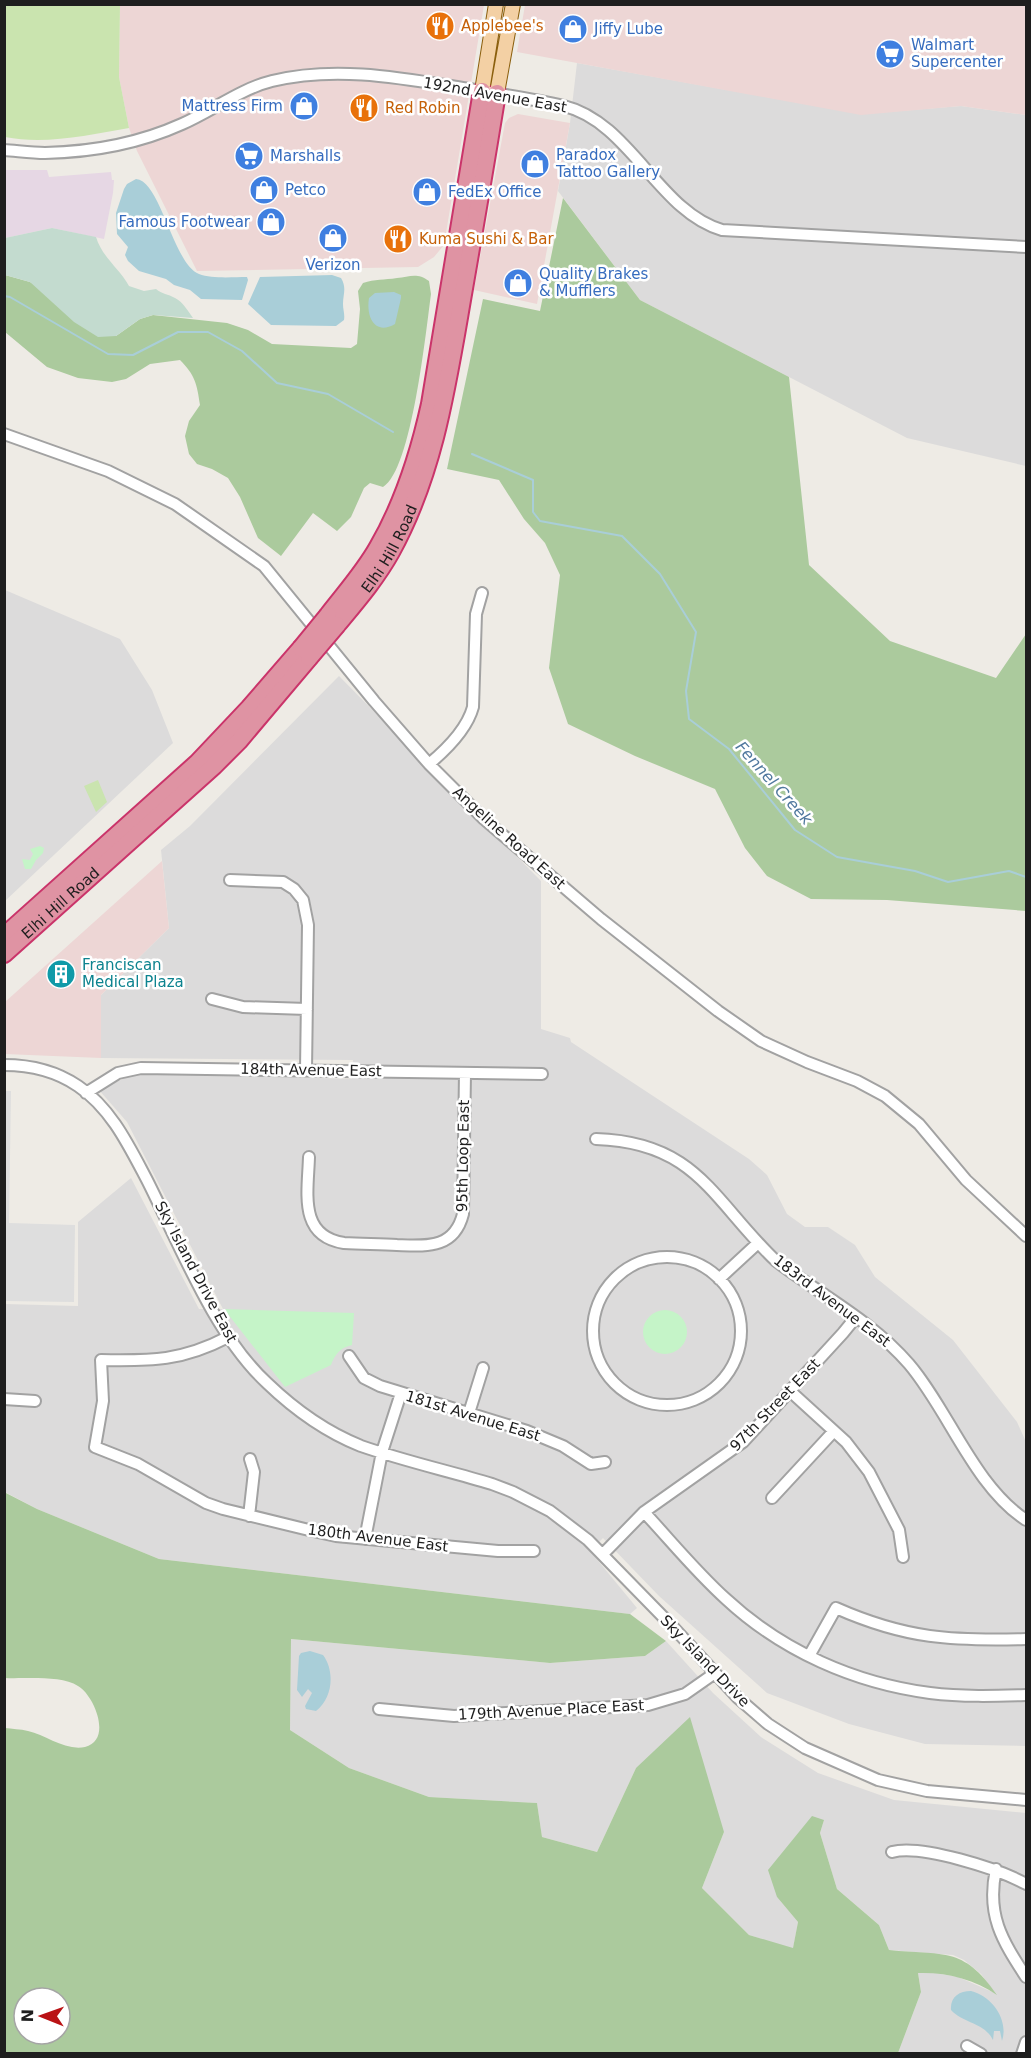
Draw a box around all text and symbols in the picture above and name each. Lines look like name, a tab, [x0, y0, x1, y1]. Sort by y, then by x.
restaurant icon: Applebee's	[424, 10, 456, 42]
shop icon: Jiffy Lube	[557, 13, 589, 45]
place label: Applebee's	[461, 17, 544, 35]
place label: Jiffy Lube	[593, 20, 663, 38]
place label: Walmart Supercenter	[911, 36, 1004, 71]
supermarket icon: Walmart Supercenter	[874, 38, 906, 70]
street label: 192nd Avenue East	[422, 74, 568, 116]
shop icon: Mattress Firm	[288, 90, 320, 122]
restaurant icon: Red Robin	[348, 92, 380, 124]
place label: Mattress Firm	[181, 97, 283, 115]
place label: Red Robin	[385, 99, 460, 117]
supermarket icon: Marshalls	[233, 140, 265, 172]
place label: Paradox Tattoo Gallery	[555, 146, 660, 181]
place label: Marshalls	[270, 147, 341, 165]
shop icon: Paradox Tattoo Gallery	[519, 148, 551, 180]
shop icon: Petco	[248, 174, 280, 206]
shop icon: FedEx Office	[411, 176, 443, 208]
place label: Petco	[285, 181, 326, 199]
place label: FedEx Office	[448, 183, 541, 201]
shop icon: Famous Footwear	[255, 206, 287, 238]
place label: Famous Footwear	[118, 213, 251, 231]
shop icon: Verizon	[317, 222, 349, 254]
restaurant icon: Kuma Sushi & Bar	[382, 223, 414, 255]
place label: Kuma Sushi & Bar	[419, 230, 554, 248]
place label: Verizon	[305, 256, 361, 274]
place label: Quality Brakes & Mufflers	[539, 265, 648, 300]
shop icon: Quality Brakes & Mufflers	[502, 267, 534, 299]
street label: Elhi Hill Road	[358, 502, 421, 597]
water label: Fennel Creek	[732, 737, 817, 829]
street label: Angeline Road East	[449, 783, 569, 893]
street label: Elhi Hill Road	[18, 864, 103, 943]
place label: Franciscan Medical Plaza	[82, 956, 184, 991]
building icon: Franciscan Medical Plaza	[45, 958, 77, 990]
street label: 184th Avenue East	[240, 1060, 382, 1080]
street label: 95th Loop East	[453, 1100, 473, 1212]
street label: Sky Island Drive East	[151, 1198, 241, 1346]
street label: 183rd Avenue East	[770, 1251, 894, 1351]
street label: 97th Street East	[726, 1355, 824, 1455]
street label: 181st Avenue East	[403, 1387, 543, 1445]
street label: 180th Avenue East	[307, 1520, 450, 1556]
street label: Sky Island Drive	[657, 1611, 753, 1711]
street label: 179th Avenue Place East	[458, 1696, 645, 1724]
north arrow	[12, 1986, 72, 2046]
text: N	[18, 2009, 37, 2023]

